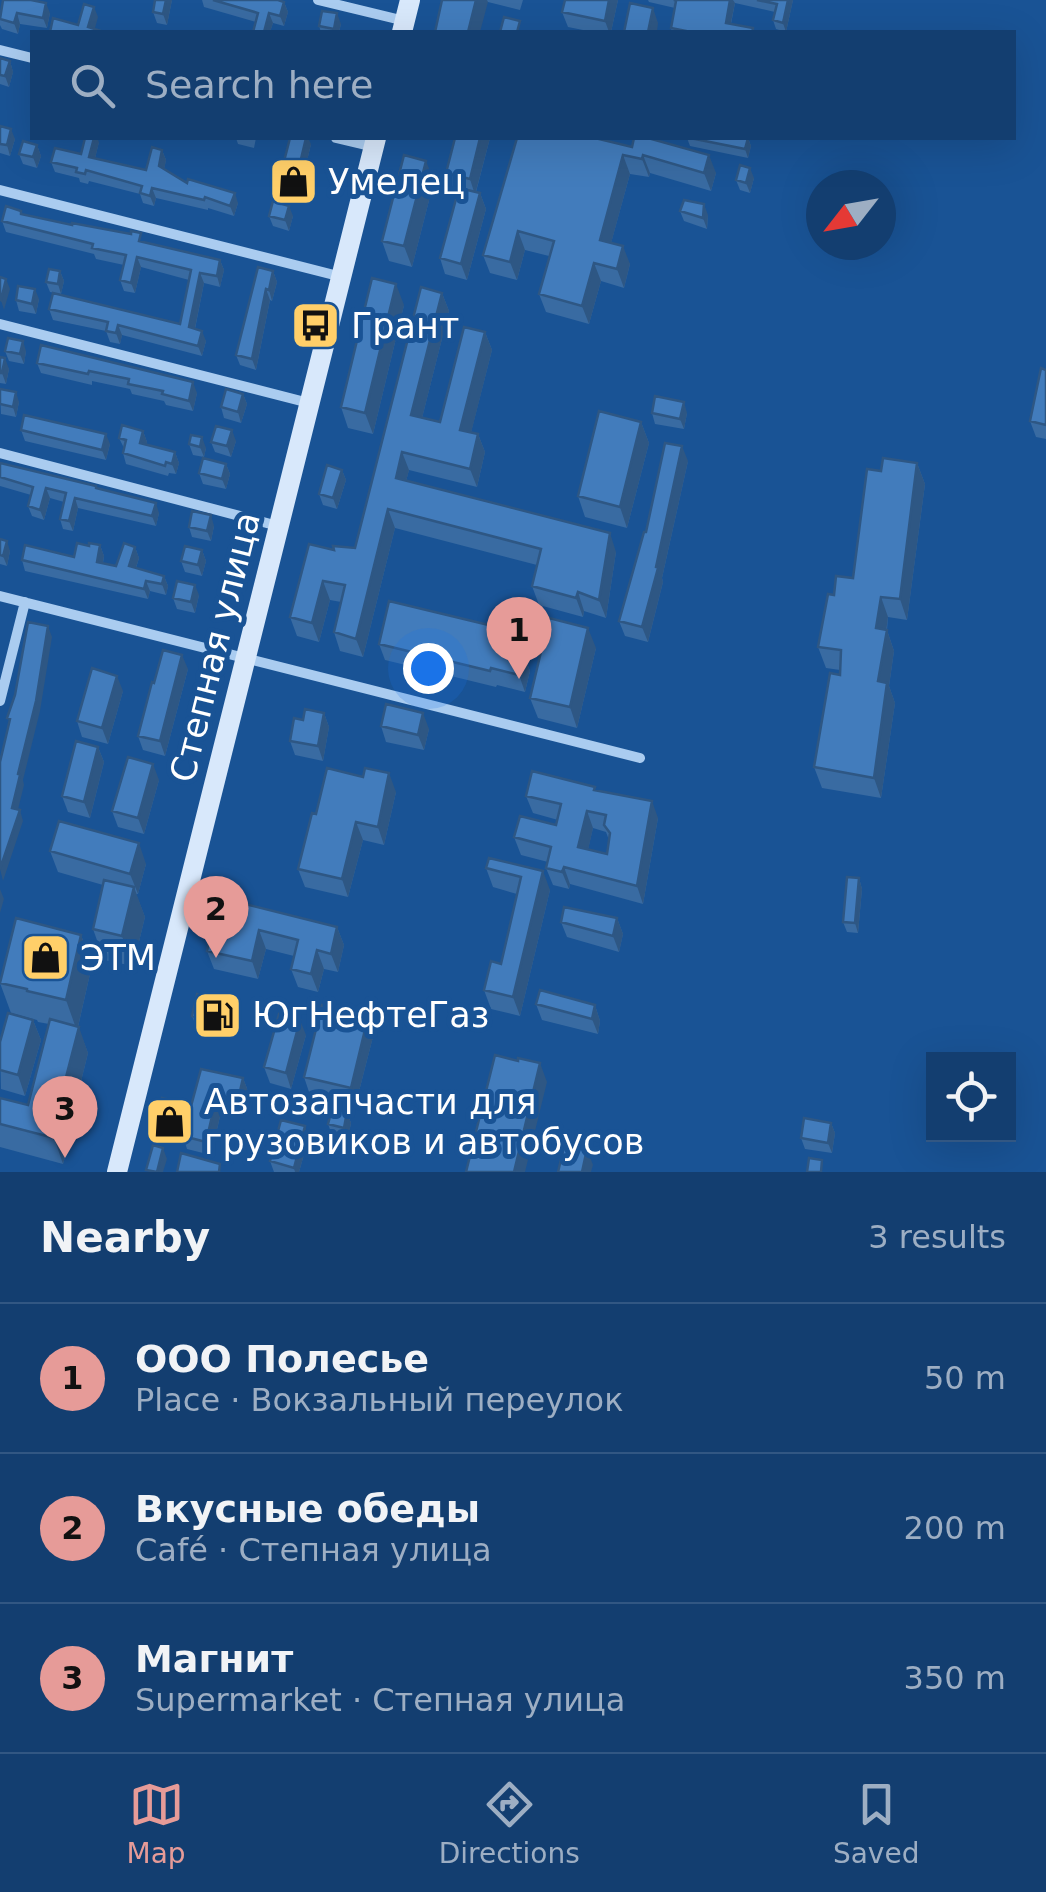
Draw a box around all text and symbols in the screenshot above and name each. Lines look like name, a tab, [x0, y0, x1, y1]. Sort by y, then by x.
search box	[30, 30, 1016, 140]
icon: search	[65, 58, 120, 113]
text: Search here	[145, 63, 373, 107]
shop icon: Умелец	[267, 156, 319, 208]
place label: Умелец	[328, 162, 465, 202]
north arrow	[806, 170, 896, 260]
bus stop icon: Грант	[290, 300, 342, 352]
place label: Грант	[351, 306, 459, 346]
street label: Степная улица	[162, 508, 268, 786]
pin: 1	[486, 596, 552, 679]
your location	[403, 643, 454, 694]
pin: 2	[184, 876, 248, 958]
shop icon: ЭТМ	[19, 932, 71, 984]
place label: ЭТМ	[80, 938, 156, 978]
fuel station icon: ЮгНефтеГаз	[191, 989, 243, 1041]
place label: ЮгНефтеГаз	[252, 995, 489, 1035]
map controls	[926, 1052, 1016, 1142]
button: locate	[926, 1052, 1016, 1142]
pin: 3	[32, 1076, 98, 1158]
place label: Автозапчасти для грузовиков и автобусов	[204, 1082, 644, 1162]
shop icon: Автозапчасти для грузовиков и автобусов	[143, 1096, 195, 1148]
text: Nearby	[40, 1213, 210, 1262]
text: 3 results	[868, 1218, 1006, 1256]
text: ООО Полесье	[135, 1337, 429, 1381]
text: 1	[61, 1359, 84, 1397]
text: 50 m	[924, 1359, 1006, 1397]
text: Place · Вокзальный переулок	[135, 1381, 623, 1419]
text: Вкусные обеды	[135, 1487, 480, 1531]
text: 2	[61, 1509, 84, 1547]
text: 200 m	[904, 1509, 1006, 1547]
text: Café · Степная улица	[135, 1531, 492, 1569]
text: Магнит	[135, 1637, 293, 1681]
text: 3	[61, 1659, 84, 1697]
text: 350 m	[904, 1659, 1006, 1697]
text: Supermarket · Степная улица	[135, 1681, 625, 1719]
tab: Map	[127, 1777, 186, 1870]
tab: Directions	[439, 1777, 580, 1870]
tab: Saved	[833, 1777, 919, 1870]

